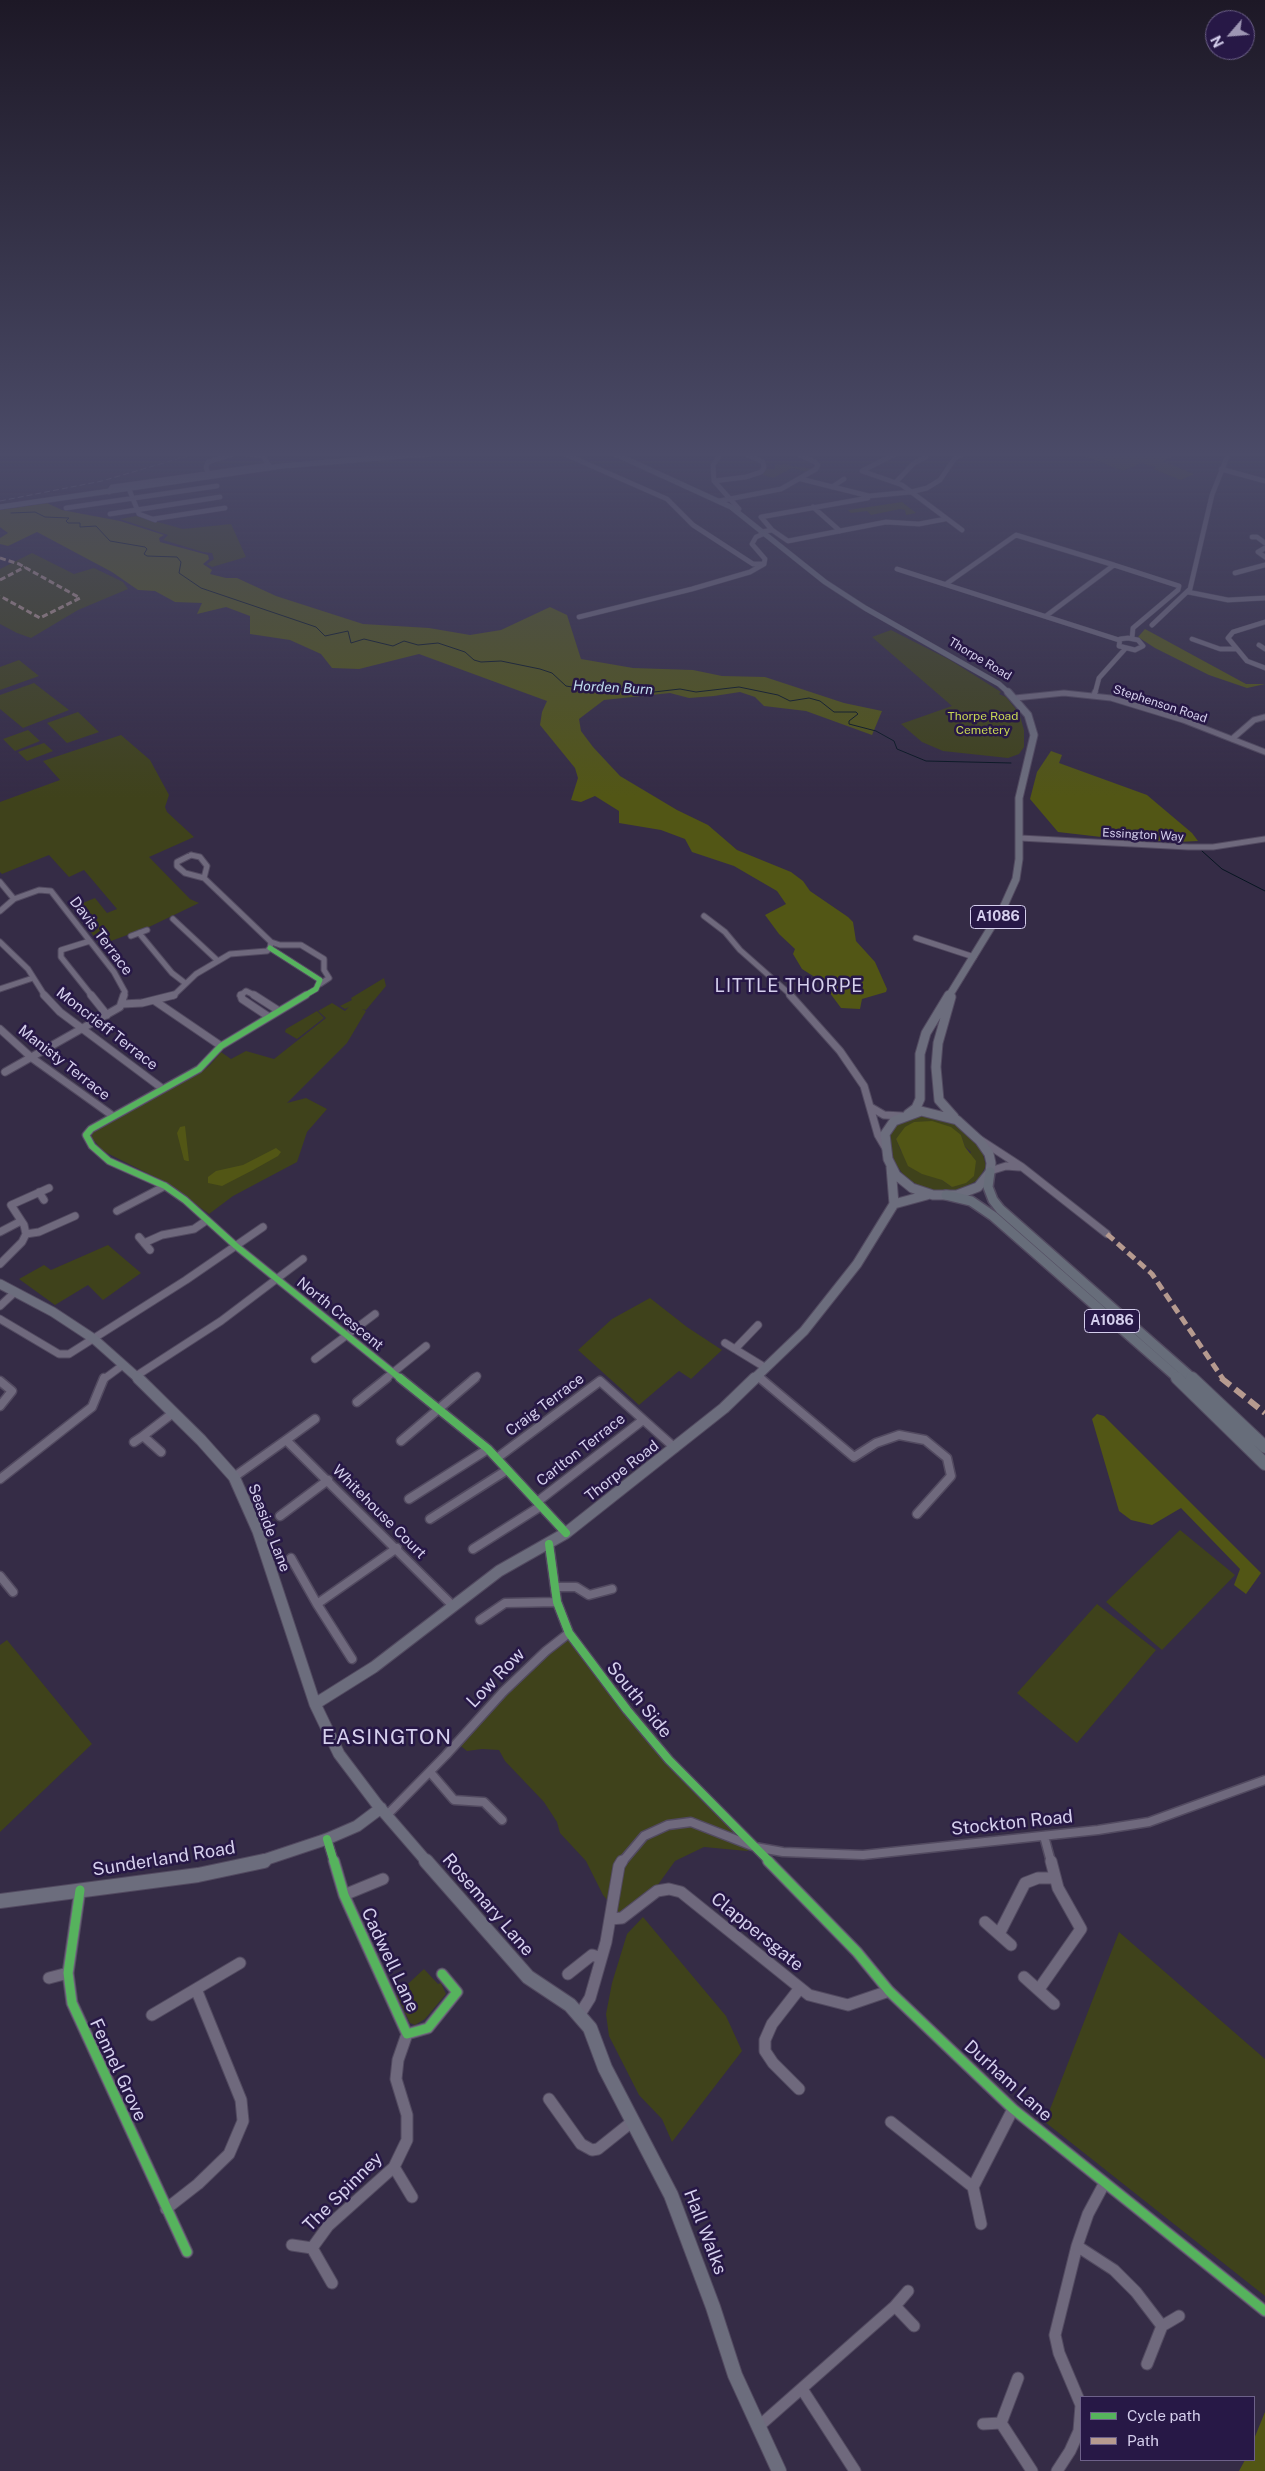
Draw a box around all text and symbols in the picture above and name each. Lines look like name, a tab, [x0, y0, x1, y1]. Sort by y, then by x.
north arrow	[1205, 10, 1255, 60]
text: N	[1208, 33, 1227, 50]
street label: Thorpe Road	[946, 635, 1014, 683]
water label: Horden Burn	[573, 678, 653, 698]
street label: Stephenson Road	[1111, 682, 1209, 726]
park label: Thorpe Road Cemetery	[948, 709, 1018, 737]
street label: Essington Way	[1102, 826, 1184, 844]
street label: Davis Terrace	[66, 893, 136, 979]
road number: A1086	[970, 906, 1026, 929]
district label: LITTLE THORPE	[713, 975, 865, 997]
street label: Moncrieff Terrace	[53, 984, 161, 1074]
street label: Manisty Terrace	[15, 1022, 113, 1104]
street label: North Crescent	[293, 1274, 387, 1354]
road number: A1086	[1084, 1310, 1140, 1332]
street label: Craig Terrace	[502, 1370, 588, 1440]
street label: Carlton Terrace	[533, 1410, 629, 1490]
street label: Thorpe Road	[582, 1437, 662, 1505]
street label: Whitehouse Court	[328, 1461, 430, 1563]
street label: Seaside Lane	[244, 1481, 294, 1575]
street label: Low Row	[462, 1644, 530, 1712]
street label: South Side	[602, 1658, 676, 1742]
district label: EASINGTON	[321, 1725, 453, 1751]
street label: Stockton Road	[950, 1806, 1074, 1840]
street label: Sunderland Road	[91, 1837, 237, 1881]
street label: Rosemary Lane	[438, 1849, 538, 1961]
street label: Clappersgate	[706, 1888, 808, 1976]
street label: Cadwell Lane	[356, 1904, 424, 2016]
street label: Fennel Grove	[85, 2015, 151, 2125]
street label: Durham Lane	[960, 2036, 1056, 2126]
street label: The Spinney	[299, 2148, 387, 2236]
street label: Hall Walks	[679, 2186, 731, 2278]
legend	[1080, 2396, 1255, 2461]
text: Cycle path	[1127, 2407, 1201, 2424]
text: Path	[1127, 2432, 1159, 2449]

